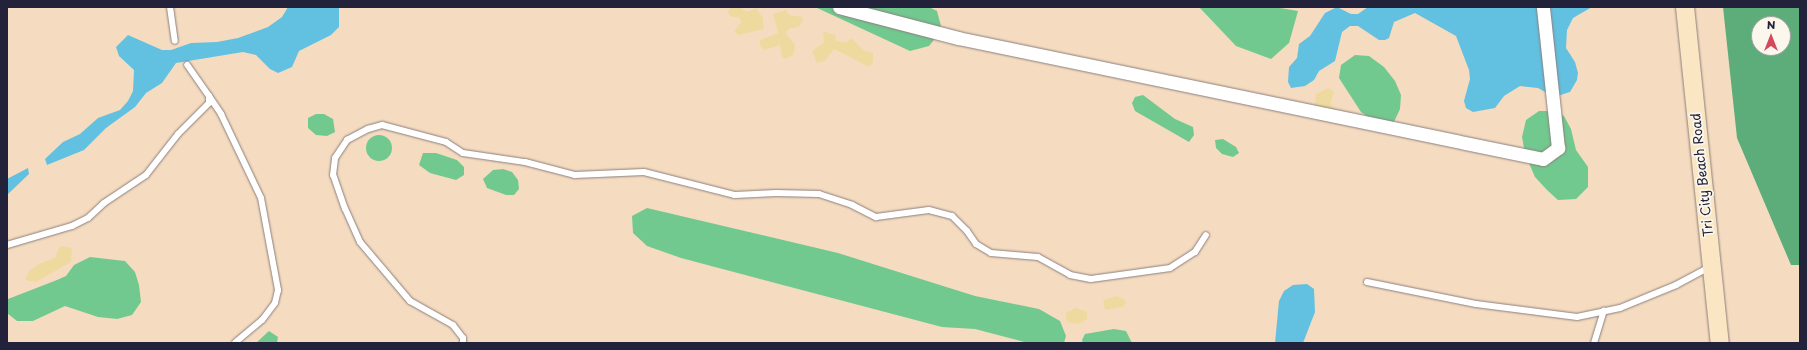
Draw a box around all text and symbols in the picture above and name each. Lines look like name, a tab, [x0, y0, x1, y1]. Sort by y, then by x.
north arrow	[1751, 16, 1791, 56]
text: N	[1767, 16, 1775, 33]
street label: Tri City Beach Road	[1688, 112, 1716, 238]

